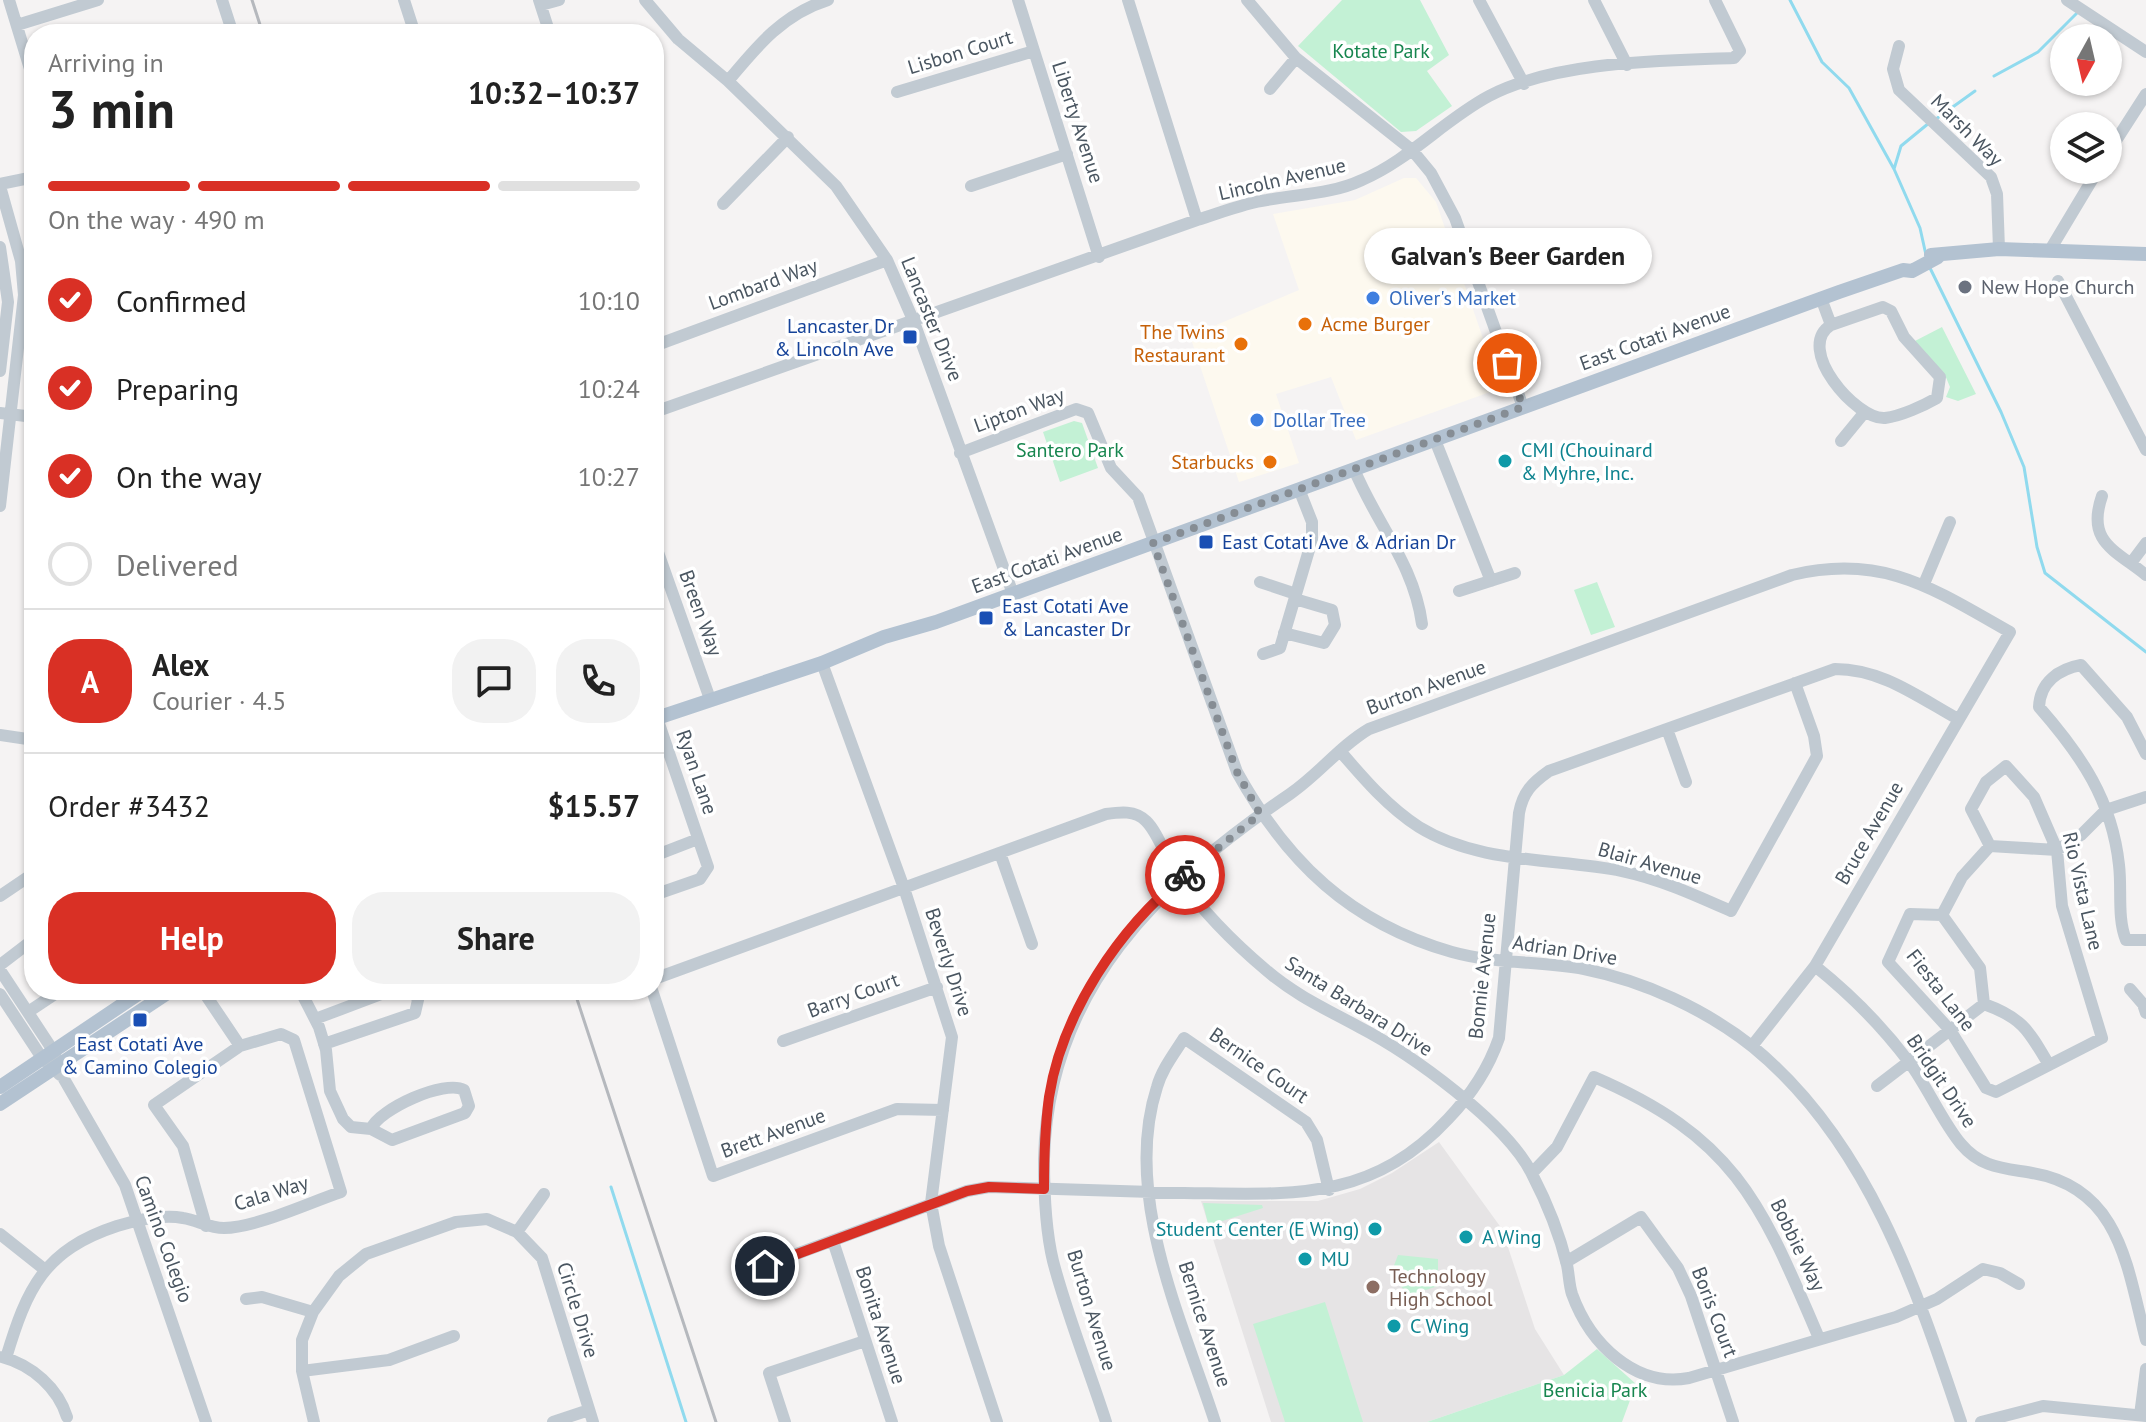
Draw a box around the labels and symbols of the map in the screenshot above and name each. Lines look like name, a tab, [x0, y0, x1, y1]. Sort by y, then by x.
street label: Lisbon Court	[904, 24, 1016, 80]
north arrow	[2050, 24, 2122, 96]
park label: Kotate Park	[1332, 38, 1430, 64]
street label: Liberty Avenue	[1046, 58, 1110, 186]
street label: Marsh Way	[1925, 88, 2009, 172]
street label: Lincoln Avenue	[1216, 152, 1348, 206]
callout: Galvan's Beer Garden	[1363, 227, 1651, 283]
street label: Lombard Way	[705, 252, 822, 316]
street label: Lancaster Drive	[895, 253, 969, 385]
place label: New Hope Church	[1981, 274, 2134, 300]
marker: New Hope Church	[1956, 278, 1974, 296]
place label: Oliver's Market	[1389, 285, 1516, 311]
marker: Oliver's Market	[1364, 289, 1382, 307]
street label: East Cotati Avenue	[1576, 298, 1734, 376]
place label: Acme Burger	[1321, 311, 1430, 337]
place label: Lancaster Dr & Lincoln Ave	[774, 313, 894, 362]
marker: Acme Burger	[1296, 315, 1314, 333]
place label: The Twins Restaurant	[1134, 319, 1225, 368]
marker: Lancaster Dr & Lincoln Ave	[901, 328, 919, 346]
pin	[1473, 329, 1541, 397]
marker: The Twins Restaurant	[1232, 335, 1250, 353]
street label: Lipton Way	[970, 381, 1069, 438]
place label: Dollar Tree	[1273, 407, 1366, 433]
marker: Dollar Tree	[1248, 411, 1266, 429]
park label: Santero Park	[1016, 437, 1124, 463]
place label: CMI (Chouinard & Myhre, Inc.	[1521, 437, 1653, 486]
place label: Starbucks	[1171, 449, 1254, 475]
marker: CMI (Chouinard & Myhre, Inc.	[1496, 452, 1514, 470]
marker: Starbucks	[1261, 453, 1279, 471]
street label: East Cotati Avenue	[968, 521, 1126, 599]
place label: East Cotati Ave & Adrian Dr	[1222, 529, 1456, 555]
marker: East Cotati Ave & Adrian Dr	[1197, 533, 1215, 551]
street label: Breen Way	[673, 567, 729, 660]
place label: East Cotati Ave & Lancaster Dr	[1002, 593, 1131, 642]
marker: East Cotati Ave & Lancaster Dr	[977, 609, 995, 627]
street label: Burton Avenue	[1363, 653, 1489, 721]
street label: Ryan Lane	[670, 726, 724, 818]
street label: Bruce Avenue	[1829, 777, 1909, 889]
street label: Rio Vista Lane	[2057, 829, 2109, 953]
courier	[1145, 835, 1225, 915]
street label: Blair Avenue	[1595, 836, 1705, 890]
street label: Beverly Drive	[919, 905, 979, 1019]
street label: Bonnie Avenue	[1462, 912, 1502, 1040]
street label: Adrian Drive	[1511, 929, 1619, 971]
street label: Fiesta Lane	[1901, 944, 1981, 1036]
street label: Santa Barbara Drive	[1280, 950, 1438, 1062]
street label: Barry Court	[804, 966, 903, 1024]
marker: East Cotati Ave & Camino Colegio	[131, 1011, 149, 1029]
street label: Bernice Court	[1204, 1021, 1314, 1109]
street label: Bridgit Drive	[1901, 1029, 1983, 1133]
place label: East Cotati Ave & Camino Colegio	[62, 1031, 218, 1080]
street label: Brett Avenue	[717, 1102, 829, 1164]
street label: Cala Way	[231, 1169, 312, 1217]
street label: Camino Colegio	[129, 1172, 199, 1306]
street label: Bobbie Way	[1765, 1195, 1832, 1296]
place label: Student Center (E Wing)	[1156, 1216, 1359, 1242]
marker: Student Center (E Wing)	[1366, 1220, 1384, 1238]
place label: A Wing	[1482, 1224, 1541, 1250]
marker: A Wing	[1457, 1228, 1475, 1246]
pin	[731, 1232, 799, 1300]
street label: Burton Avenue	[1061, 1246, 1123, 1374]
place label: MU	[1321, 1246, 1350, 1272]
marker: MU	[1296, 1250, 1314, 1268]
street label: Bernice Avenue	[1172, 1258, 1238, 1390]
street label: Circle Drive	[551, 1259, 605, 1361]
street label: Bonita Avenue	[850, 1263, 912, 1387]
place label: Technology High School	[1389, 1263, 1493, 1312]
street label: Boris Court	[1686, 1263, 1744, 1361]
marker: Technology High School	[1364, 1278, 1382, 1296]
place label: C Wing	[1410, 1313, 1469, 1339]
marker: C Wing	[1385, 1317, 1403, 1335]
park label: Benicia Park	[1543, 1377, 1648, 1403]

